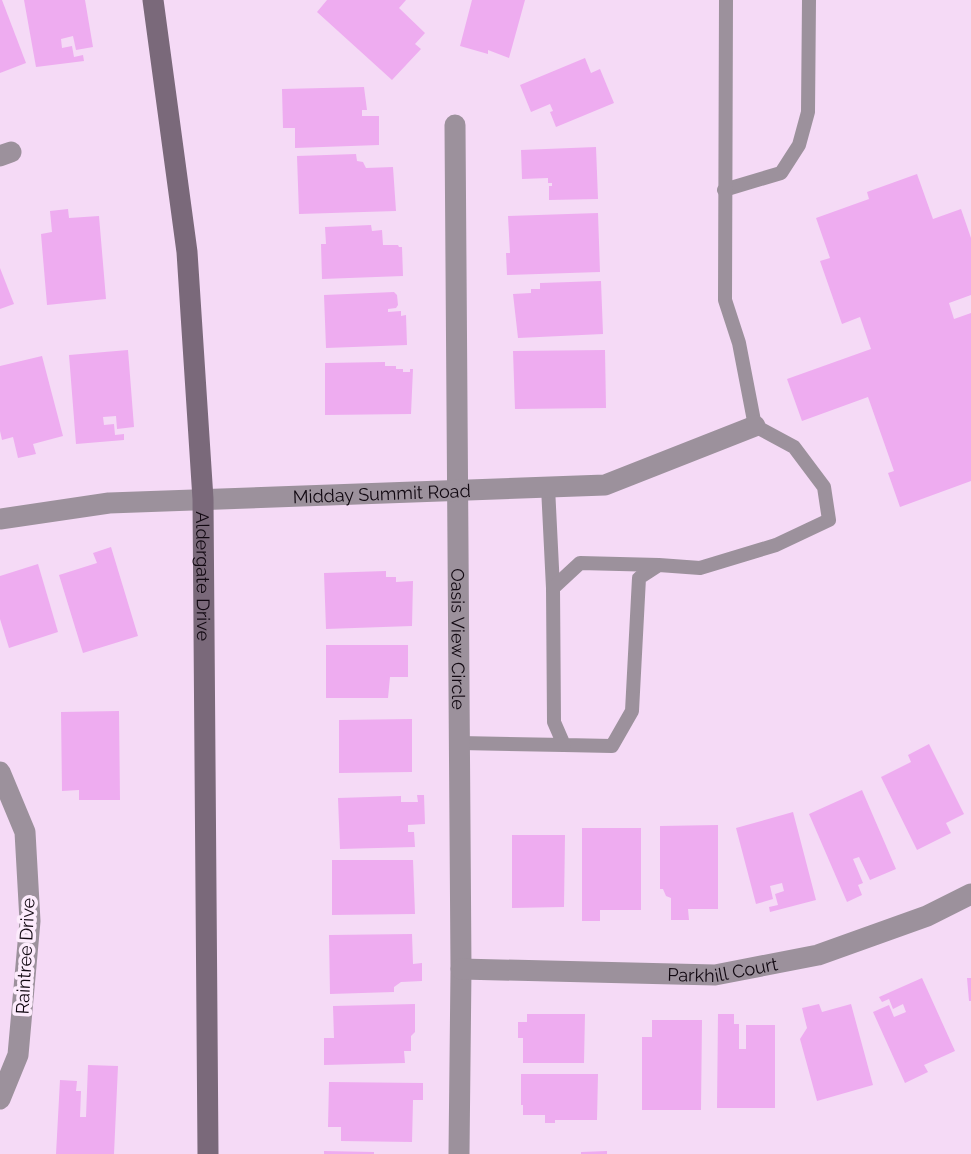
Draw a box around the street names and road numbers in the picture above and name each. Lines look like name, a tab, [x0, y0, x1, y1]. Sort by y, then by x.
street label: Midday Summit Road	[292, 479, 471, 507]
street label: Aldergate Drive	[193, 511, 215, 642]
street label: Oasis View Circle	[448, 568, 470, 710]
street label: Raintree Drive	[11, 897, 39, 1015]
street label: Parkhill Court	[667, 953, 779, 985]

